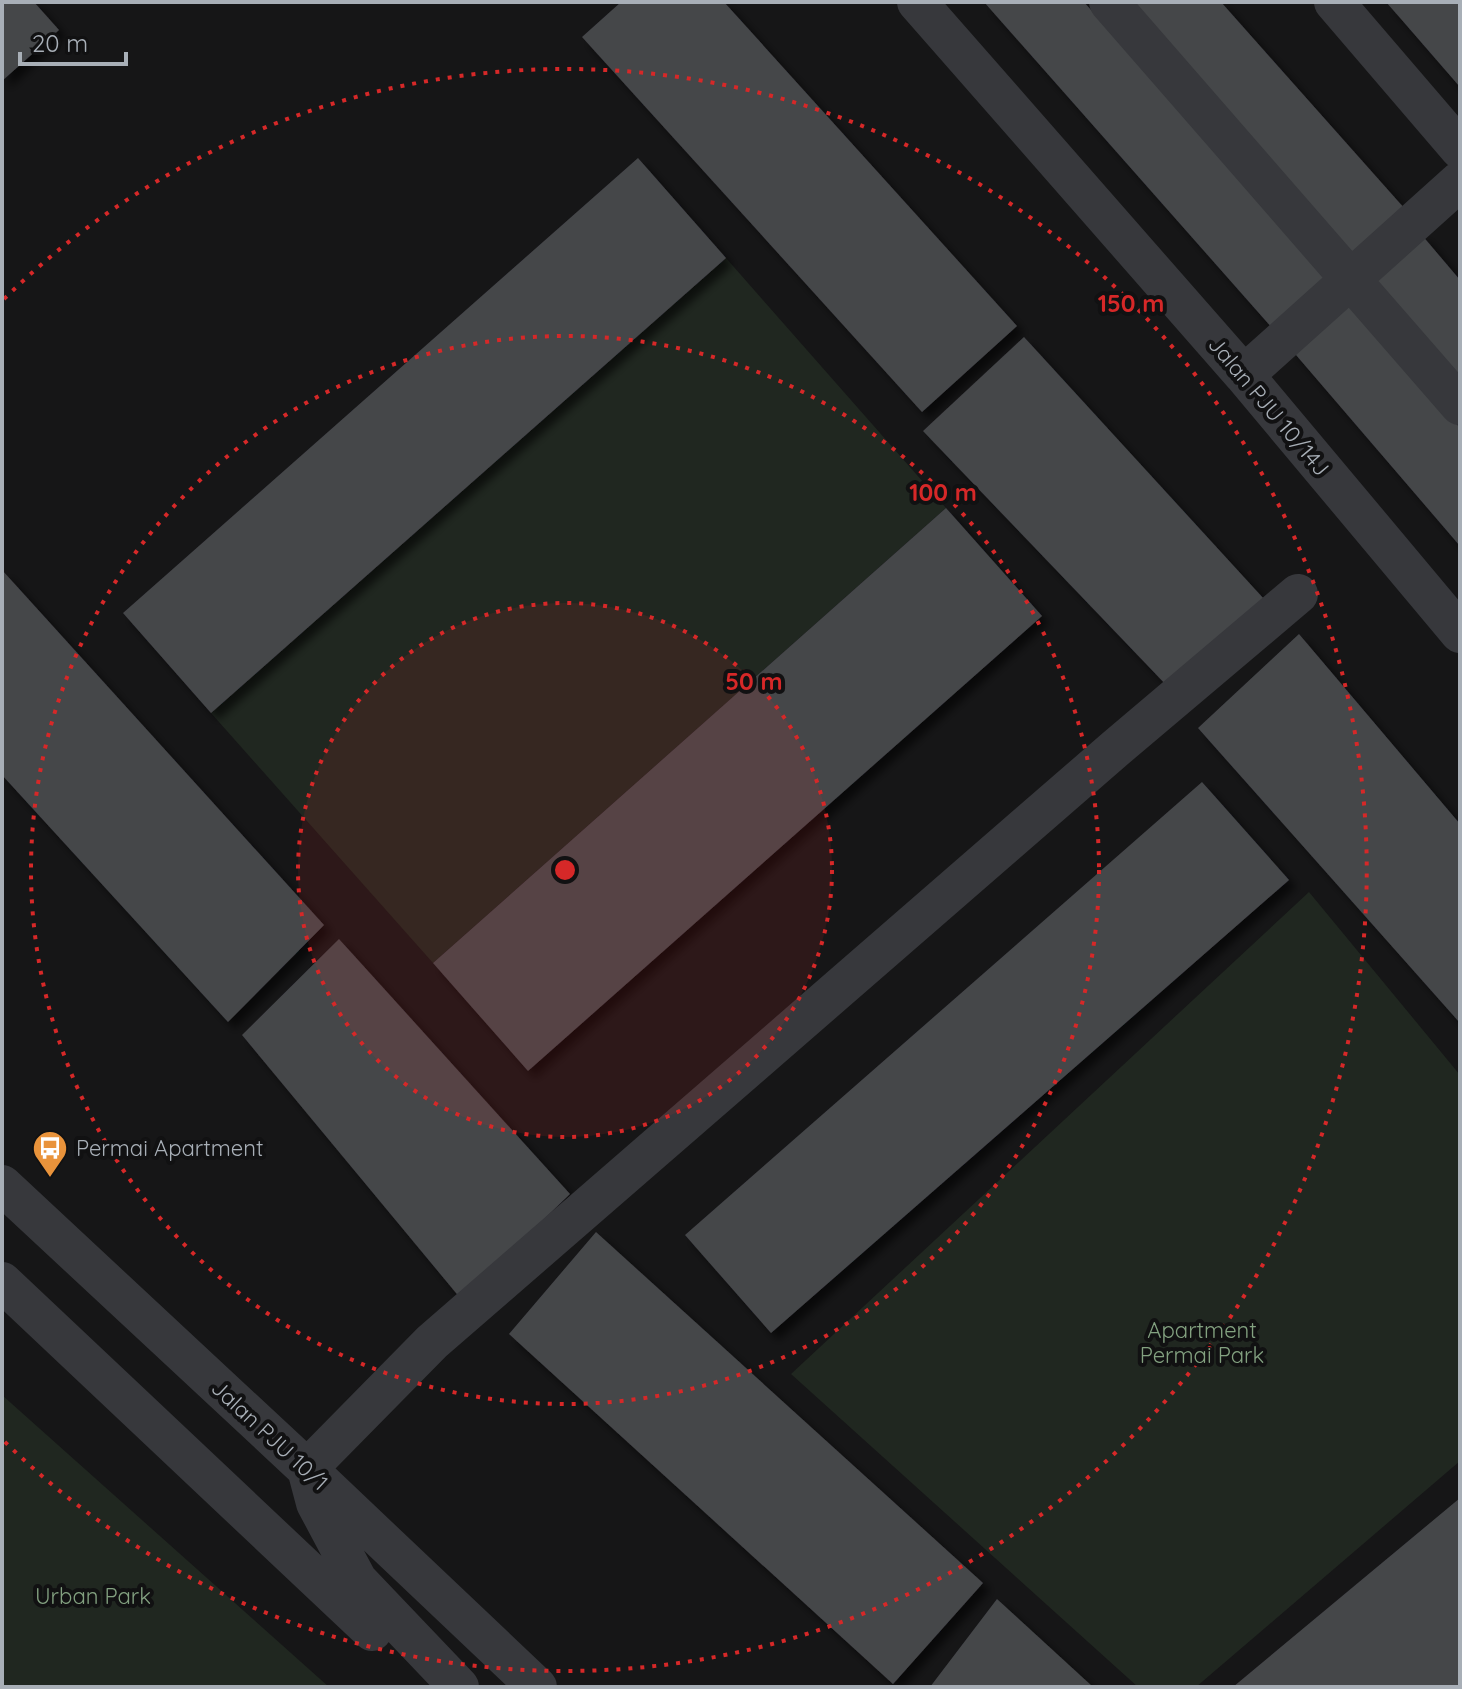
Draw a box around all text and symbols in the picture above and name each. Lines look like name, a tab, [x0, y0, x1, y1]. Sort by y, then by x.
scale bar	[20, 16, 126, 66]
text: 20 m	[32, 28, 88, 58]
text: 150 m	[1098, 288, 1164, 318]
street label: Jalan PJU 10/14J	[1203, 331, 1335, 481]
text: 100 m	[909, 477, 977, 507]
text: 50 m	[725, 666, 783, 696]
centre of rings	[551, 856, 579, 884]
bus stop icon: Permai Apartment	[31, 1129, 69, 1179]
place label: Permai Apartment	[76, 1134, 263, 1162]
park label: Apartment Permai Park	[1140, 1316, 1264, 1369]
street label: Jalan PJU 10/1	[206, 1374, 334, 1496]
park label: Urban Park	[35, 1582, 151, 1610]

